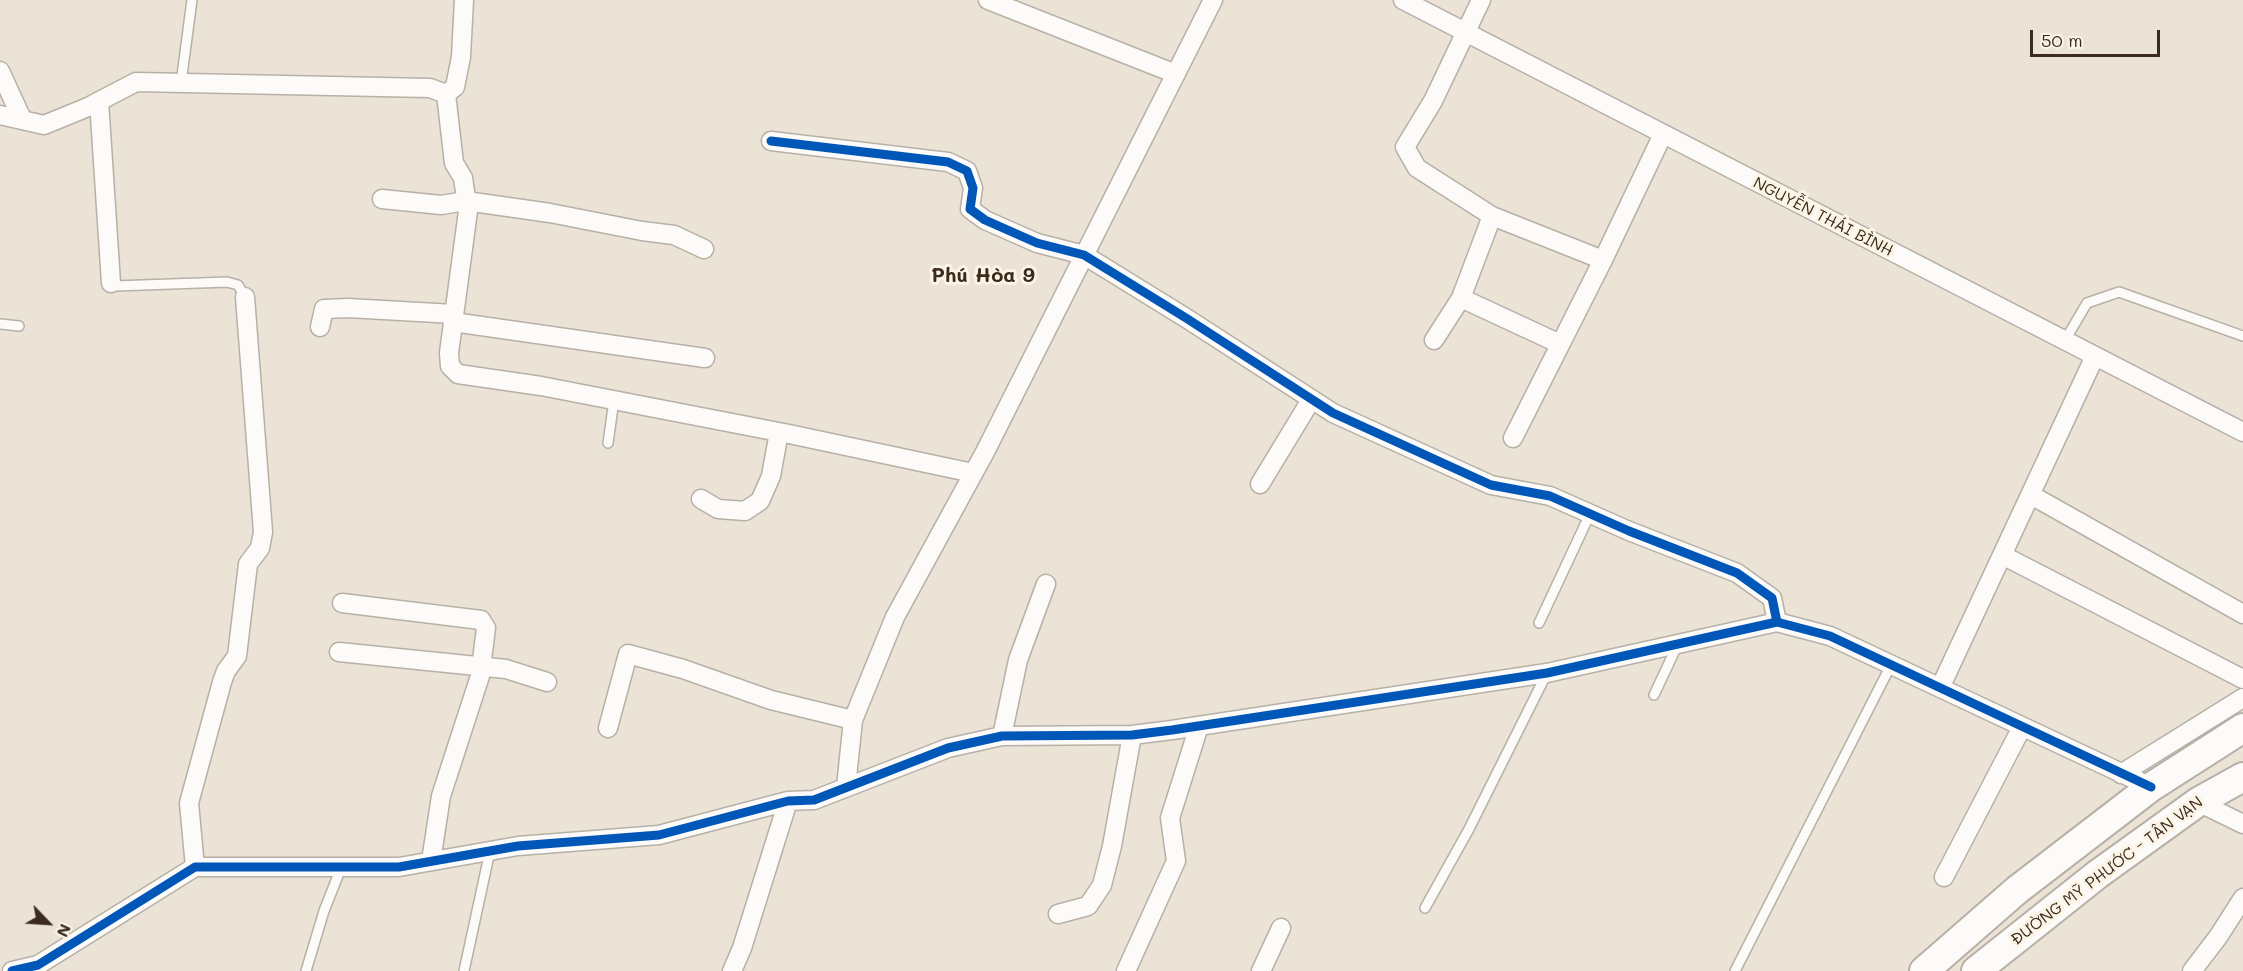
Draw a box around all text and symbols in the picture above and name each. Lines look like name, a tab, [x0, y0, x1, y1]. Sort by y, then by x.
scale bar	[2033, 18, 2164, 56]
text: 50 m	[2041, 28, 2083, 52]
street label: NGUYỄN THÁI BÌNH	[1750, 173, 1896, 261]
district label: Phú Hòa 9	[931, 264, 1035, 288]
street label: ĐƯỜNG MỸ PHƯỚC - TÂN VẠN	[2007, 793, 2207, 949]
north arrow	[18, 893, 78, 953]
text: N	[53, 921, 77, 941]

